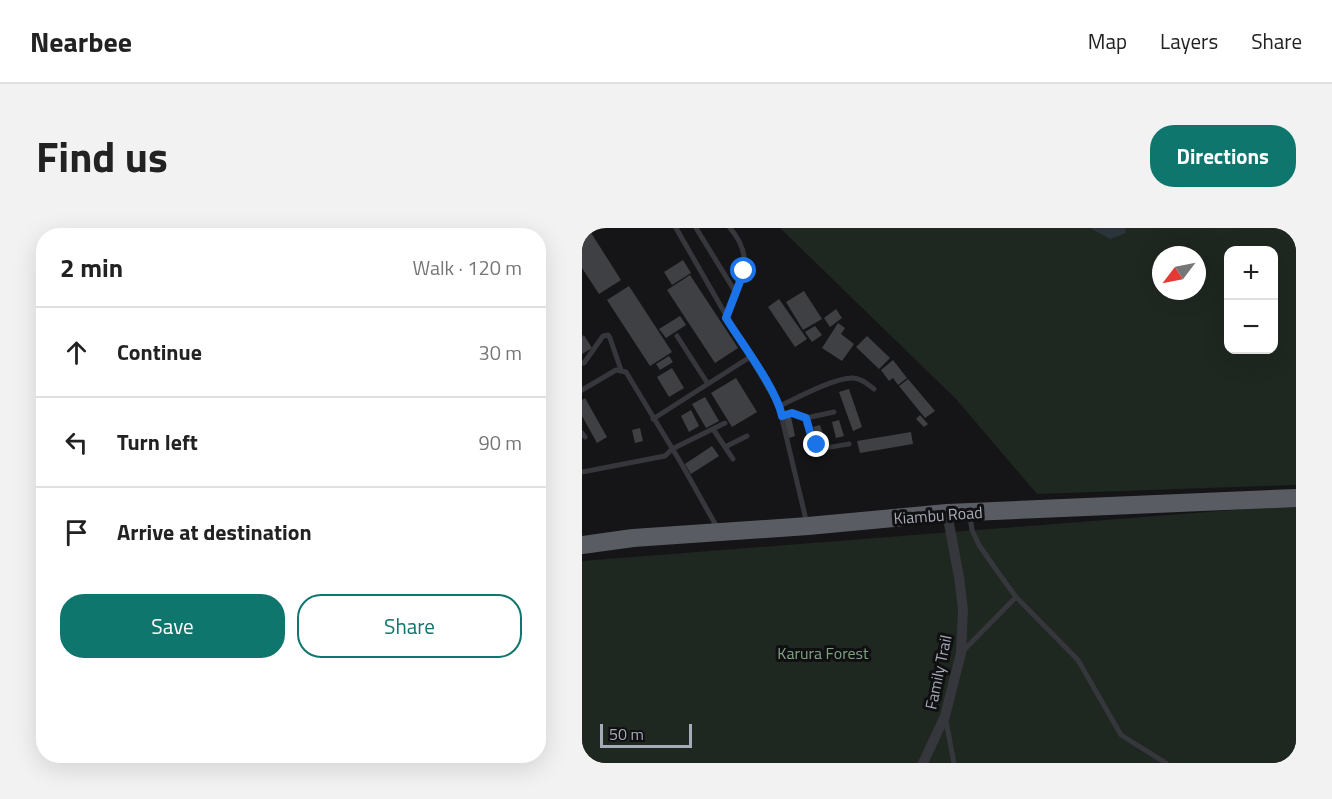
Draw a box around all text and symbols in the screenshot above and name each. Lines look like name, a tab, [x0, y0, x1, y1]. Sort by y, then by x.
text: Nearbee	[30, 20, 132, 63]
text: Map	[1088, 25, 1127, 57]
text: Layers	[1160, 25, 1218, 57]
text: Share	[1251, 25, 1302, 57]
text: Find us	[36, 124, 168, 188]
button: Directions	[1150, 125, 1296, 187]
north arrow	[1152, 246, 1206, 300]
map controls	[1224, 246, 1278, 354]
button: +	[1224, 246, 1278, 300]
text: 2 min	[60, 248, 123, 287]
text: Walk · 120 m	[413, 252, 522, 283]
route start	[730, 257, 756, 283]
button: −	[1224, 300, 1278, 354]
text: Continue	[117, 335, 202, 369]
icon: ahead	[60, 336, 93, 369]
text: 30 m	[478, 337, 522, 368]
text: Turn left	[117, 425, 198, 459]
icon: left	[60, 426, 93, 459]
text: 90 m	[478, 427, 522, 458]
route end	[803, 431, 829, 457]
street label: Kiambu Road	[893, 500, 983, 530]
text: Arrive at destination	[117, 515, 312, 549]
icon: arrive	[60, 516, 93, 549]
button: Save	[60, 594, 285, 658]
button: Share	[297, 594, 522, 658]
street label: Family Trail	[918, 633, 958, 711]
park label: Karura Forest	[777, 641, 869, 665]
scale bar	[600, 721, 692, 748]
text: 50 m	[609, 722, 644, 746]

